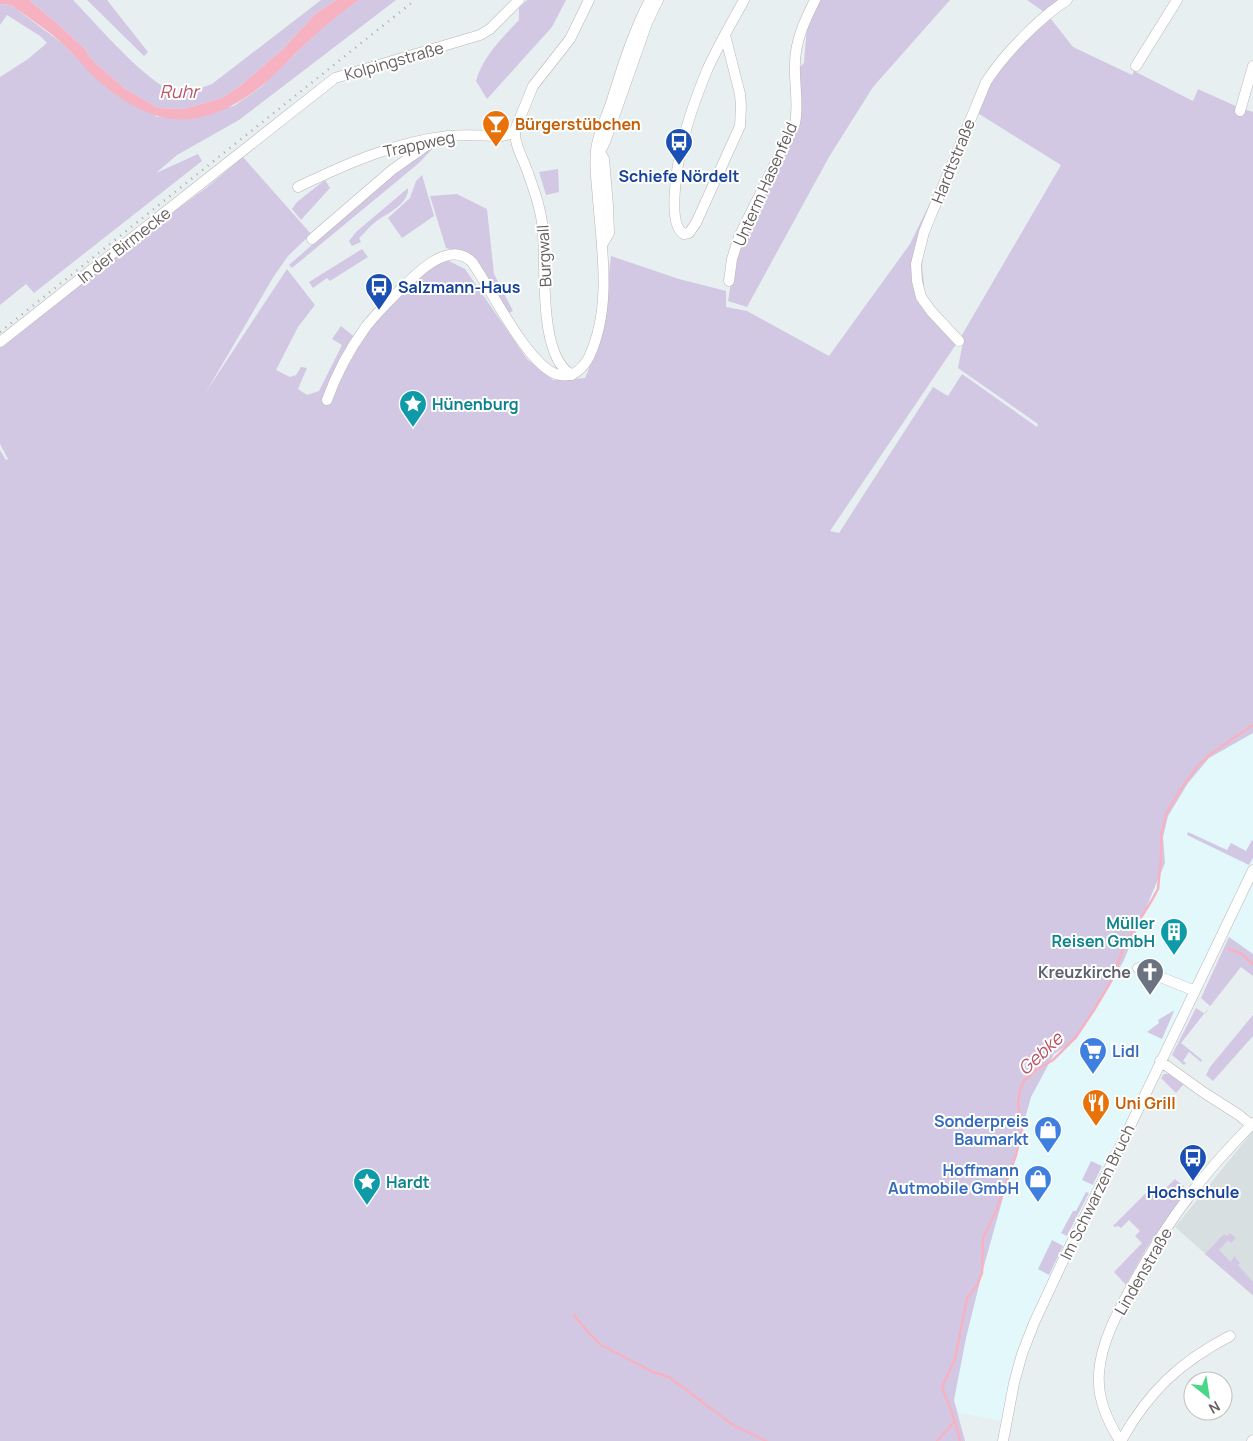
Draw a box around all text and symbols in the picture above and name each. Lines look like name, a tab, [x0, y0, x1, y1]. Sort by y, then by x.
street label: Kolpingstraße	[342, 36, 446, 86]
water label: Ruhr	[159, 79, 201, 103]
bar icon: Bürgerstübchen	[481, 109, 511, 148]
place label: Bürgerstübchen	[515, 113, 641, 135]
street label: Hardtstraße	[926, 115, 980, 207]
street label: Unterm Hasenfeld	[728, 119, 802, 249]
street label: Trappweg	[381, 126, 457, 162]
bus stop icon: Schiefe Nördelt	[664, 127, 694, 166]
place label: Schiefe Nördelt	[619, 165, 740, 187]
street label: In der Birmecke	[73, 202, 175, 288]
street label: Burgwall	[531, 224, 557, 288]
bus stop icon: Salzmann-Haus	[364, 272, 394, 311]
place label: Salzmann-Haus	[398, 276, 521, 298]
place icon: Hünenburg	[398, 389, 428, 428]
place label: Hünenburg	[432, 393, 519, 415]
place label: Müller Reisen GmbH	[1052, 912, 1155, 952]
building icon: Müller Reisen GmbH	[1159, 917, 1189, 956]
church icon: Kreuzkirche	[1135, 957, 1165, 996]
place label: Kreuzkirche	[1038, 961, 1131, 983]
water label: Gebke	[1012, 1025, 1069, 1080]
supermarket icon: Lidl	[1078, 1036, 1108, 1075]
place label: Lidl	[1112, 1040, 1139, 1062]
restaurant icon: Uni Grill	[1081, 1088, 1111, 1127]
place label: Uni Grill	[1115, 1092, 1176, 1114]
place label: Sonderpreis Baumarkt	[934, 1110, 1029, 1150]
shop icon: Sonderpreis Baumarkt	[1033, 1115, 1063, 1154]
street label: Im Schwarzen Bruch	[1055, 1121, 1139, 1263]
bus stop icon: Hochschule	[1178, 1143, 1208, 1182]
place label: Hoffmann Autmobile GmbH	[888, 1159, 1019, 1199]
shop icon: Hoffmann Autmobile GmbH	[1023, 1164, 1053, 1203]
place icon: Hardt	[352, 1167, 382, 1206]
place label: Hardt	[386, 1171, 430, 1193]
place label: Hochschule	[1147, 1181, 1240, 1203]
street label: Lindenstraße	[1109, 1223, 1177, 1319]
north arrow	[1183, 1371, 1233, 1421]
text: N	[1206, 1397, 1224, 1418]

